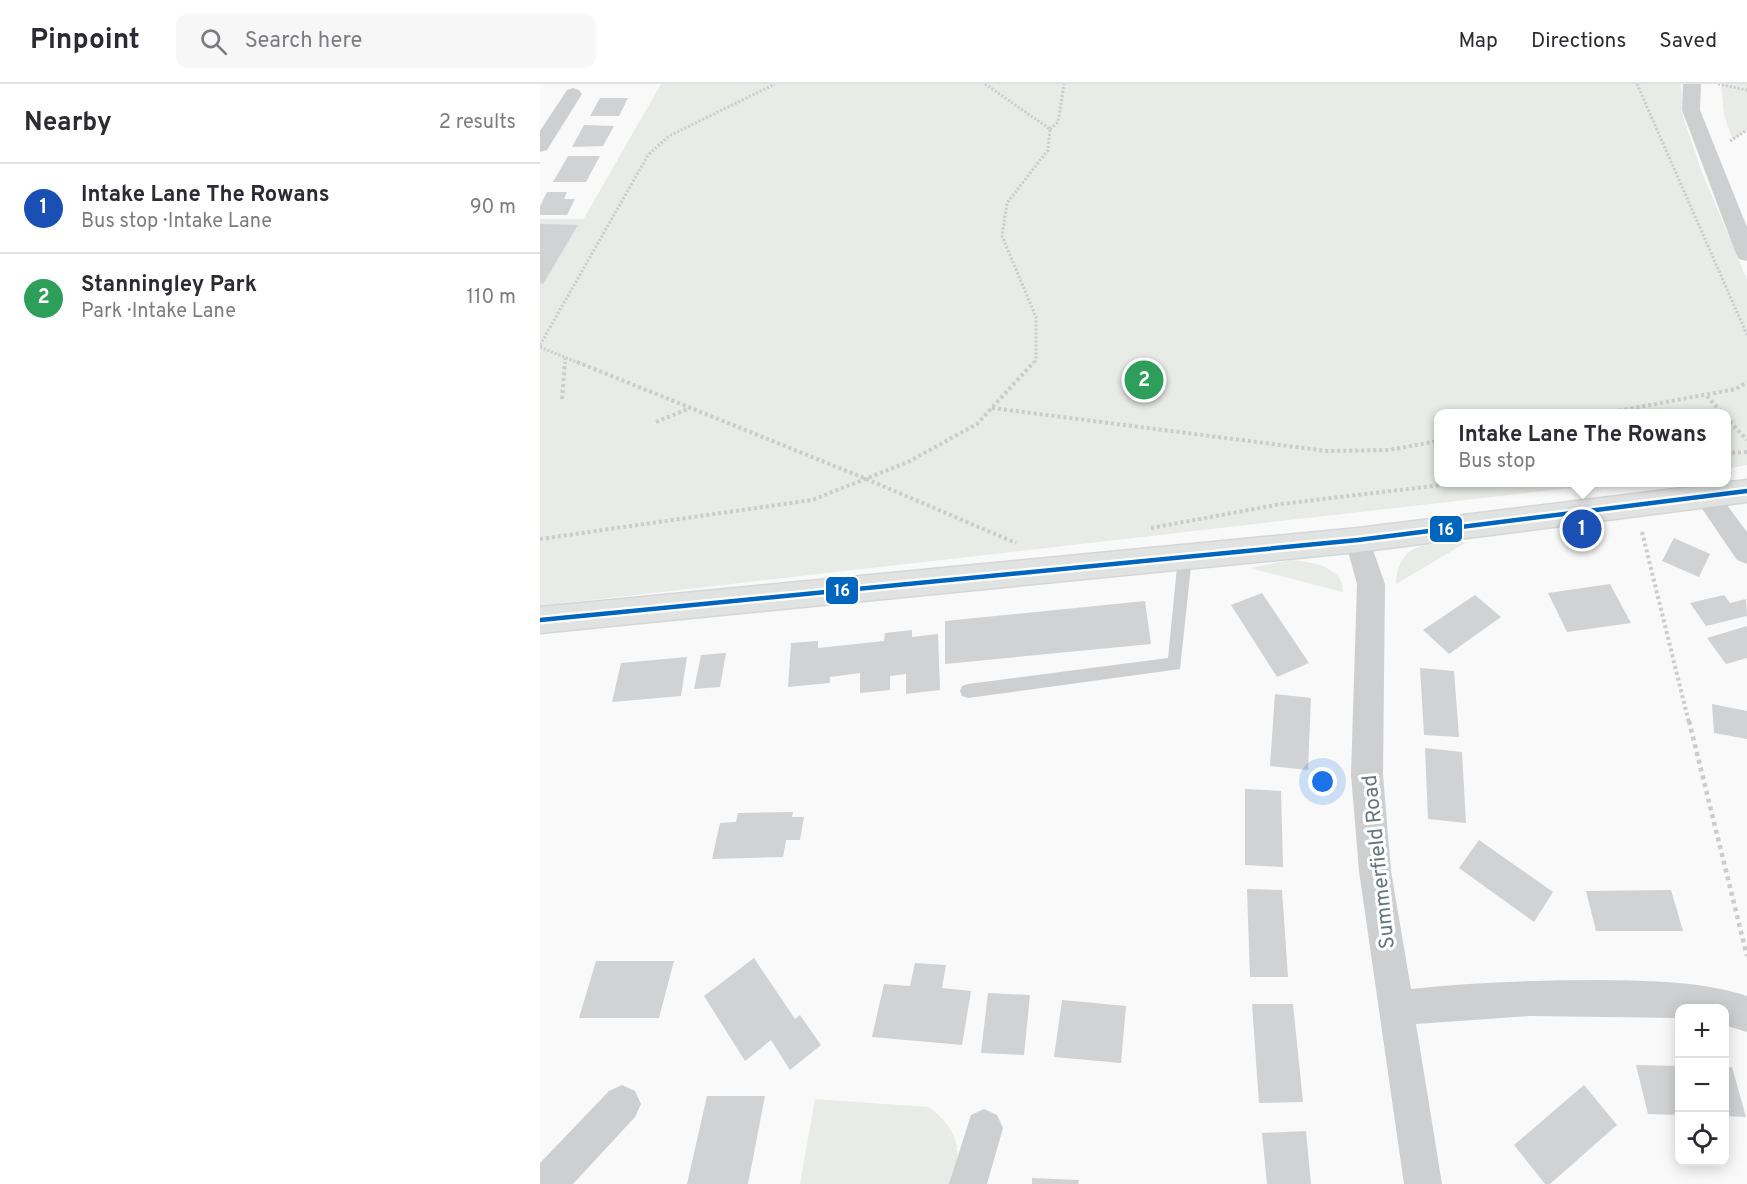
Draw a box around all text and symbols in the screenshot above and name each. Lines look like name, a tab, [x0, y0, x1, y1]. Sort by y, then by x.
search box	[176, 14, 596, 68]
text: Pinpoint	[30, 23, 140, 59]
icon: search	[197, 25, 230, 58]
text: Search here	[245, 28, 362, 55]
text: Map	[1458, 28, 1498, 55]
text: Directions	[1531, 28, 1626, 55]
text: Saved	[1659, 28, 1717, 55]
text: Nearby	[24, 107, 112, 140]
text: 2 results	[439, 110, 516, 136]
text: Intake Lane The Rowans	[81, 182, 330, 209]
text: 1	[40, 195, 48, 221]
text: 90 m	[470, 195, 516, 221]
text: Bus stop · Intake Lane	[81, 209, 272, 235]
text: Stanningley Park	[81, 272, 257, 299]
text: 2	[37, 285, 50, 311]
text: 110 m	[467, 285, 516, 311]
text: Park · Intake Lane	[81, 299, 236, 325]
pin: 2	[1124, 358, 1164, 402]
popup	[1434, 409, 1731, 487]
text: Intake Lane The Rowans	[1458, 422, 1707, 449]
text: Bus stop	[1458, 449, 1536, 475]
pin: 1	[1562, 506, 1602, 552]
line badge: 16	[1429, 515, 1463, 543]
text: 16	[1438, 521, 1454, 541]
line badge: 16	[825, 576, 859, 605]
text: 16	[834, 582, 850, 602]
your location	[1308, 767, 1337, 796]
street label: Summerfield Road	[1357, 773, 1402, 950]
map controls	[1675, 1004, 1729, 1166]
button: +	[1675, 1004, 1729, 1058]
button: −	[1675, 1058, 1729, 1112]
button: locate	[1675, 1112, 1729, 1166]

